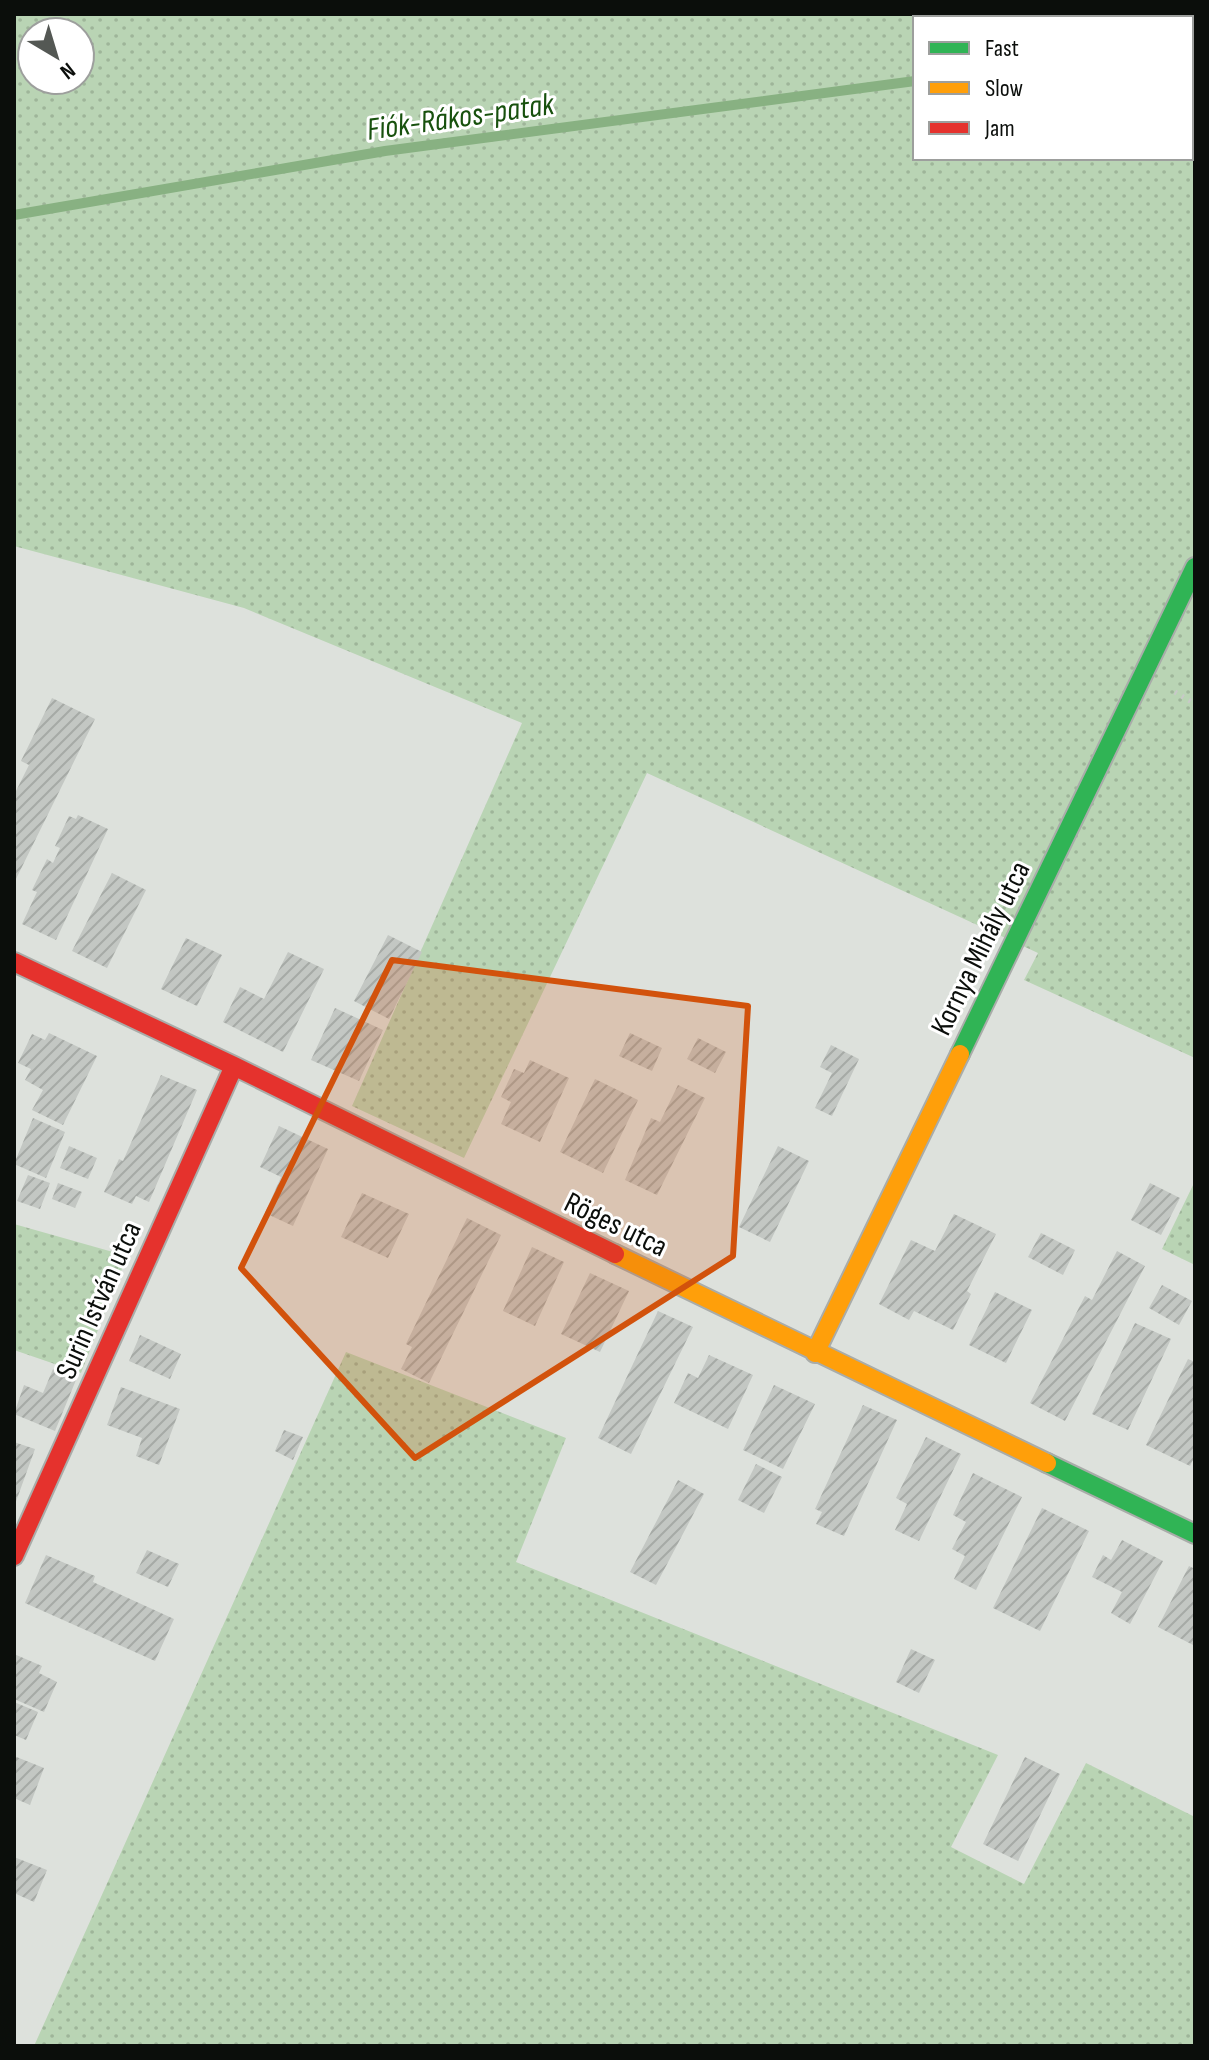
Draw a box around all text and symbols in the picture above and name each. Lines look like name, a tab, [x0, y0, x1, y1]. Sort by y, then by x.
north arrow	[16, 16, 96, 96]
legend	[913, 16, 1193, 160]
text: Fast	[985, 34, 1019, 63]
text: N	[54, 56, 80, 85]
text: Slow	[985, 74, 1023, 103]
water label: Fiók-Rákos-patak	[364, 85, 557, 150]
text: Jam	[984, 114, 1015, 143]
street label: Kornya Mihály utca	[923, 856, 1038, 1041]
street label: Röges utca	[558, 1185, 673, 1265]
street label: Surin István utca	[48, 1216, 150, 1385]

